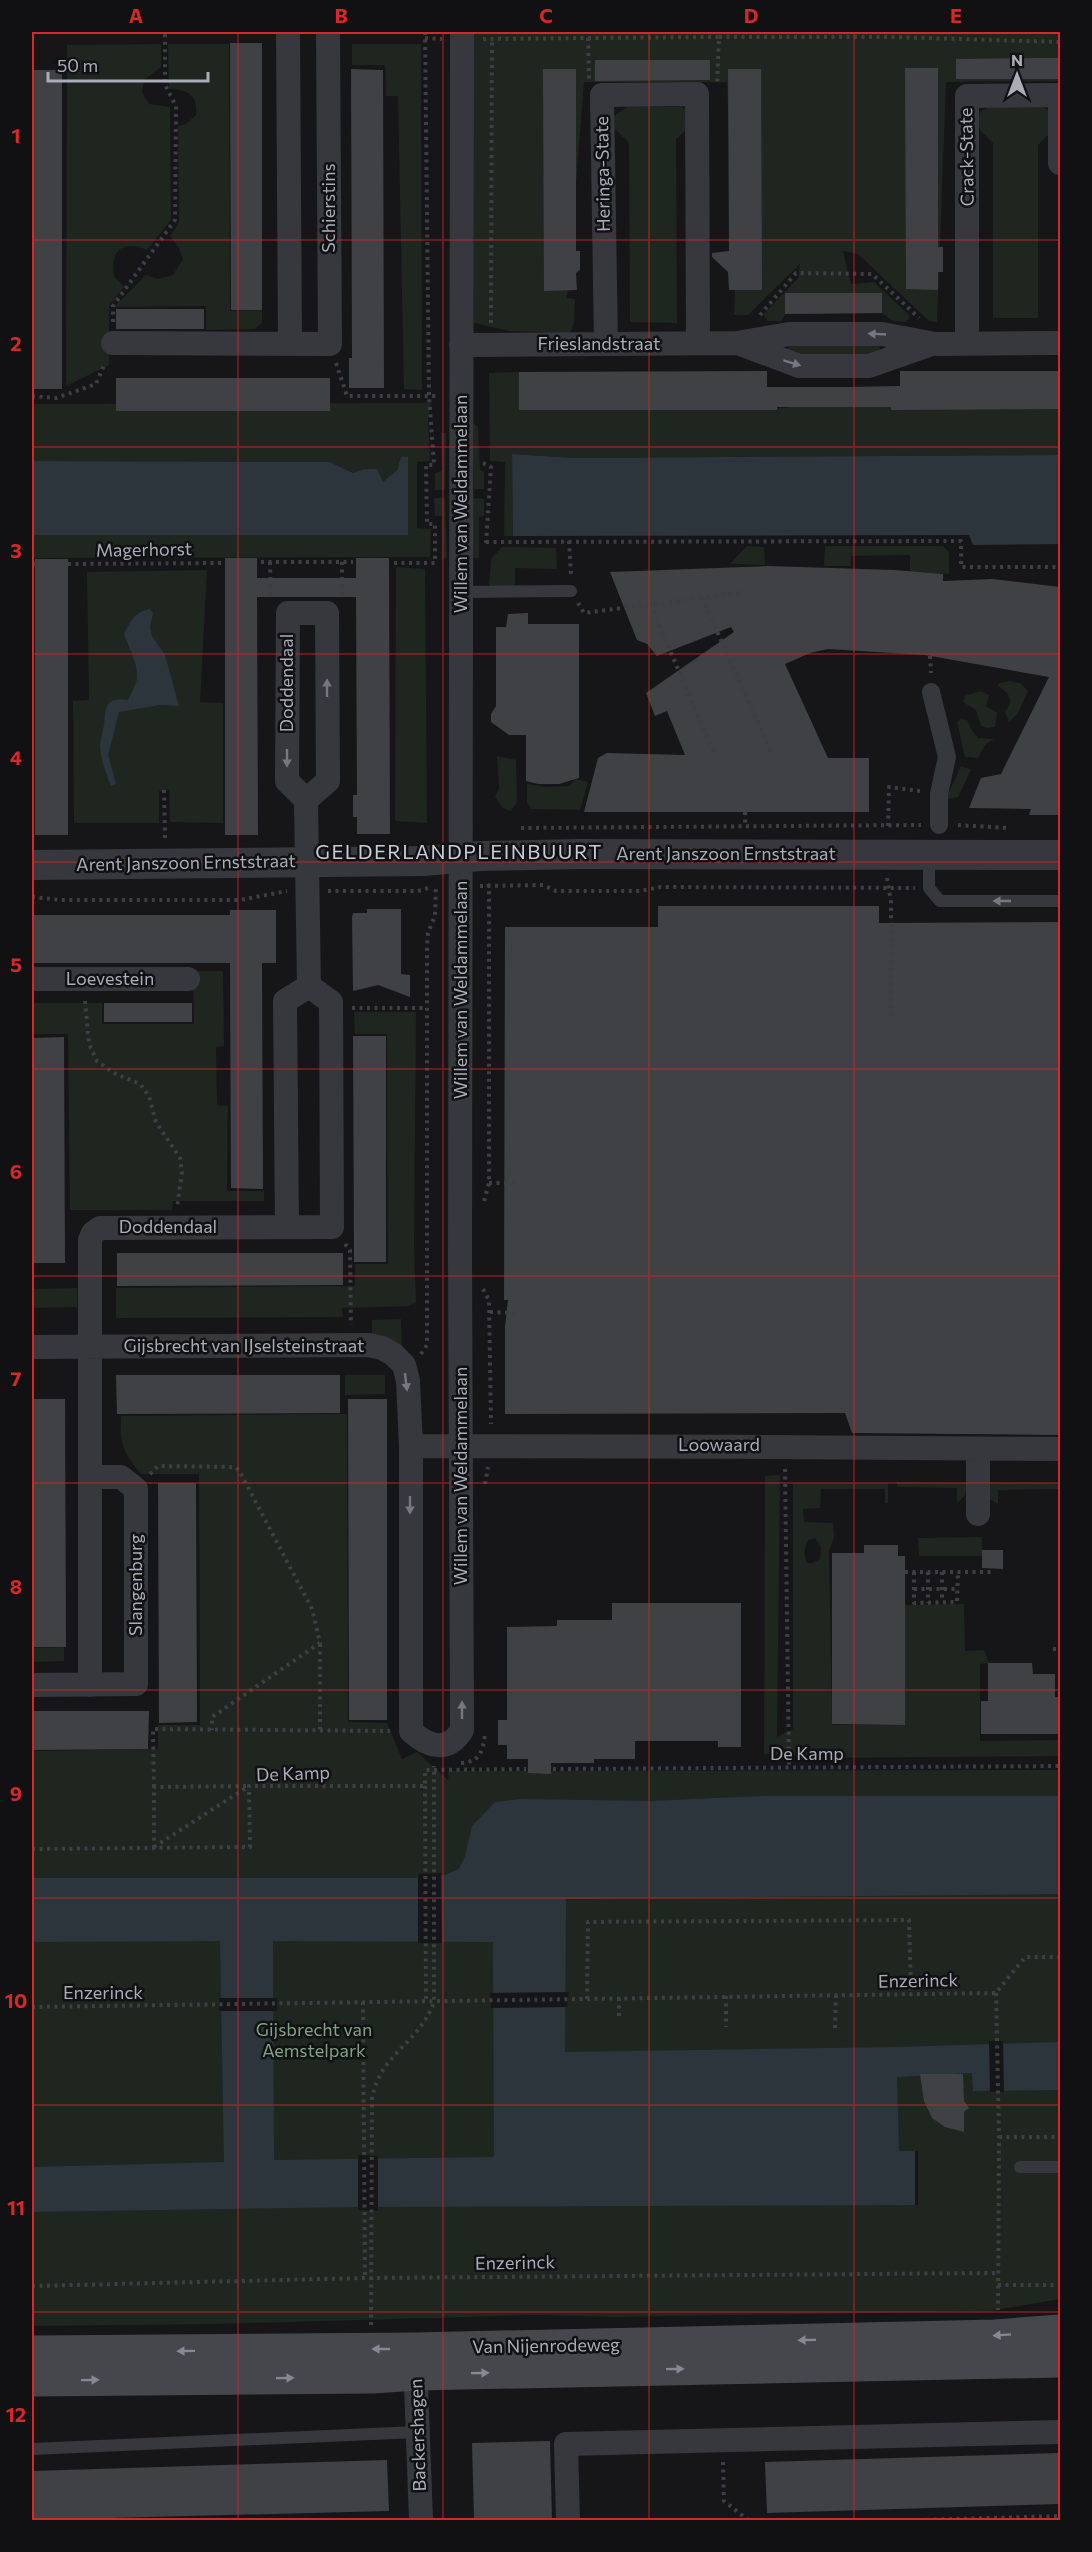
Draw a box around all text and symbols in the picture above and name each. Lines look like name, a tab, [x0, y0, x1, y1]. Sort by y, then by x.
text: A	[129, 3, 143, 27]
text: B	[334, 3, 348, 27]
text: C	[539, 3, 553, 27]
text: D	[744, 3, 758, 27]
text: E	[950, 3, 962, 27]
scale bar	[48, 45, 208, 83]
north arrow	[987, 45, 1047, 105]
text: N	[1011, 50, 1023, 69]
text: 50 m	[57, 54, 98, 76]
street label: Crack-State	[954, 108, 978, 206]
street label: Heringa-State	[590, 116, 614, 232]
text: 1	[11, 123, 21, 147]
street label: Schierstins	[317, 163, 339, 253]
one-way arrow	[867, 330, 886, 339]
text: 2	[10, 331, 22, 355]
street label: Frieslandstraat	[538, 332, 661, 354]
one-way arrow	[783, 358, 801, 368]
street label: Willem van Weldammelaan	[449, 395, 471, 613]
street label: Magerhorst	[96, 537, 192, 561]
text: 3	[10, 538, 22, 562]
street label: Doddendaal	[275, 634, 297, 732]
one-way arrow	[322, 678, 332, 697]
text: 4	[10, 745, 22, 769]
one-way arrow	[282, 749, 292, 768]
district label: GELDERLANDPLEINBUURT	[315, 839, 603, 863]
street label: Arent Janszoon Ernststraat	[616, 842, 836, 864]
street label: Arent Janszoon Ernststraat	[76, 849, 296, 875]
street label: Willem van Weldammelaan	[449, 881, 471, 1099]
one-way arrow	[993, 896, 1012, 906]
text: 5	[10, 952, 22, 976]
street label: Loevestein	[66, 967, 154, 989]
text: 6	[10, 1159, 22, 1183]
street label: Doddendaal	[119, 1215, 217, 1237]
street label: Gijsbrecht van IJselsteinstraat	[124, 1334, 365, 1356]
text: 7	[11, 1366, 22, 1390]
street label: Willem van Weldammelaan	[449, 1367, 471, 1585]
one-way arrow	[402, 1373, 411, 1392]
street label: Loowaard	[678, 1433, 760, 1455]
one-way arrow	[406, 1495, 415, 1514]
street label: Slangenburg	[124, 1534, 146, 1636]
text: 8	[10, 1574, 22, 1598]
one-way arrow	[457, 1700, 467, 1719]
street label: De Kamp	[770, 1742, 844, 1764]
street label: De Kamp	[256, 1761, 330, 1785]
text: 9	[10, 1781, 22, 1805]
street label: Enzerinck	[878, 1968, 959, 1992]
street label: Enzerinck	[63, 1981, 143, 2003]
text: 10	[5, 1988, 27, 2012]
park label: Gijsbrecht van Aemstelpark	[256, 2018, 372, 2061]
text: 11	[7, 2195, 25, 2219]
street label: Enzerinck	[475, 2250, 556, 2274]
one-way arrow	[993, 2330, 1012, 2340]
street label: Van Nijenrodeweg	[472, 2333, 620, 2357]
one-way arrow	[798, 2335, 817, 2345]
one-way arrow	[372, 2344, 391, 2354]
one-way arrow	[177, 2346, 196, 2356]
one-way arrow	[665, 2364, 684, 2373]
one-way arrow	[470, 2368, 489, 2377]
one-way arrow	[275, 2373, 294, 2383]
one-way arrow	[80, 2375, 99, 2385]
street label: Backershagen	[404, 2378, 430, 2492]
text: 12	[6, 2402, 26, 2426]

